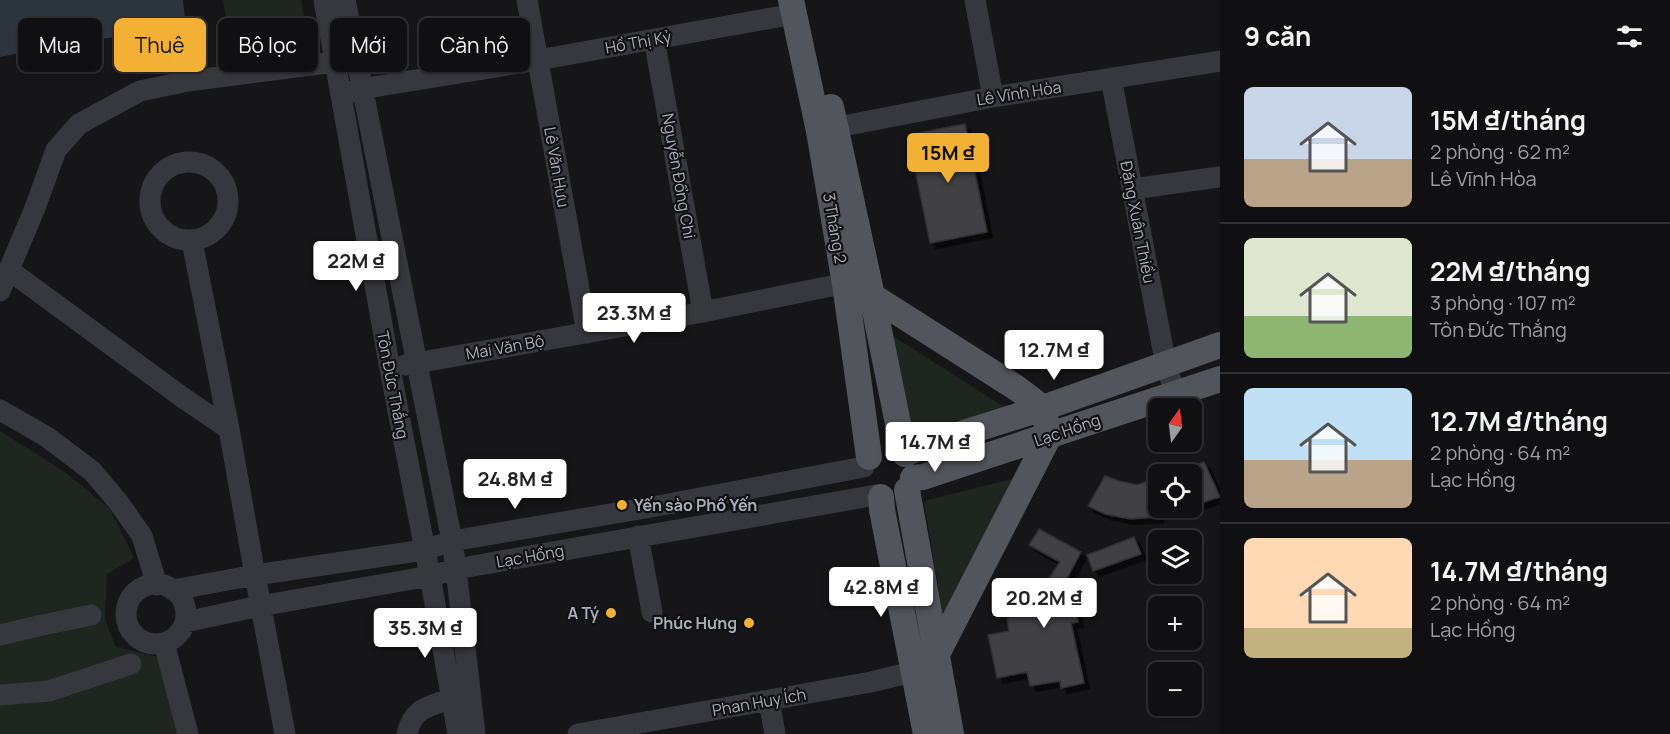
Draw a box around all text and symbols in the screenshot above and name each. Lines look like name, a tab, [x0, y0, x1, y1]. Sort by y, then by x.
chip: Mua	[18, 18, 102, 72]
chip: Thuê	[114, 18, 206, 72]
chip: Bộ lọc	[218, 18, 318, 72]
chip: Mới	[330, 18, 407, 72]
chip: Căn hộ	[419, 18, 530, 72]
text: 9 căn	[1244, 18, 1311, 54]
icon: filters	[1613, 20, 1646, 53]
street label: Hồ Thị Kỷ	[603, 25, 673, 59]
street label: Lê Vĩnh Hòa	[975, 75, 1063, 111]
text: 15M ₫/tháng	[1430, 102, 1586, 138]
icon: home	[1292, 111, 1364, 183]
street label: Nguyễn Đổng Chi	[657, 112, 701, 240]
street label: Lê Văn Hưu	[539, 125, 575, 209]
pin: 15M ₫	[906, 133, 990, 184]
text: 2 phòng · 62 m²	[1430, 138, 1570, 165]
text: 15M ₫	[921, 139, 975, 166]
street label: Đặng Xuân Thiều	[1115, 159, 1161, 285]
text: Lê Vĩnh Hòa	[1430, 165, 1537, 192]
street label: 3 Tháng 2	[818, 191, 852, 265]
pin: 22M ₫	[314, 241, 398, 292]
text: 22M ₫	[327, 247, 385, 274]
text: 22M ₫/tháng	[1430, 253, 1590, 289]
icon: home	[1292, 262, 1364, 334]
text: 3 phòng · 107 m²	[1430, 289, 1576, 316]
pin: 23.3M ₫	[579, 293, 689, 344]
text: 23.3M ₫	[597, 299, 671, 326]
text: Tôn Đức Thắng	[1430, 316, 1567, 343]
street label: Tôn Đức Thắng	[372, 329, 414, 441]
street label: Mai Văn Bộ	[464, 329, 546, 365]
pin: 12.7M ₫	[999, 330, 1109, 381]
text: 12.7M ₫	[1019, 336, 1089, 363]
north arrow	[1148, 398, 1202, 452]
map controls	[1148, 398, 1202, 716]
text: 12.7M ₫/tháng	[1430, 403, 1608, 439]
street label: Lạc Hồng	[1031, 408, 1103, 452]
icon: home	[1292, 412, 1364, 484]
pin: 14.7M ₫	[880, 422, 990, 473]
text: 14.7M ₫	[900, 428, 970, 455]
text: 2 phòng · 64 m²	[1430, 439, 1570, 466]
pin: 24.8M ₫	[460, 459, 570, 510]
button: locate	[1148, 464, 1202, 518]
text: 24.8M ₫	[477, 465, 553, 492]
text: Lạc Hồng	[1430, 466, 1516, 493]
place label: Yến sào Phố Yến	[634, 494, 757, 516]
marker: Yến sào Phố Yến	[615, 498, 629, 512]
button: layers	[1148, 530, 1202, 584]
street label: Lạc Hồng	[494, 539, 566, 573]
text: 14.7M ₫/tháng	[1430, 553, 1608, 589]
icon: home	[1292, 562, 1364, 634]
pin: 42.8M ₫	[826, 567, 936, 618]
text: 42.8M ₫	[843, 573, 919, 600]
pin: 20.2M ₫	[989, 578, 1099, 629]
text: 20.2M ₫	[1006, 584, 1082, 611]
text: 2 phòng · 64 m²	[1430, 589, 1570, 616]
button: +	[1148, 596, 1202, 650]
place label: A Tý	[568, 602, 599, 624]
marker: A Tý	[604, 606, 618, 620]
pin: 35.3M ₫	[370, 608, 480, 659]
place label: Phúc Hưng	[653, 612, 737, 634]
text: 35.3M ₫	[388, 614, 462, 641]
marker: Phúc Hưng	[742, 616, 756, 630]
text: Lạc Hồng	[1430, 616, 1516, 643]
button: −	[1148, 662, 1202, 716]
street label: Phan Huy Ích	[710, 683, 808, 721]

